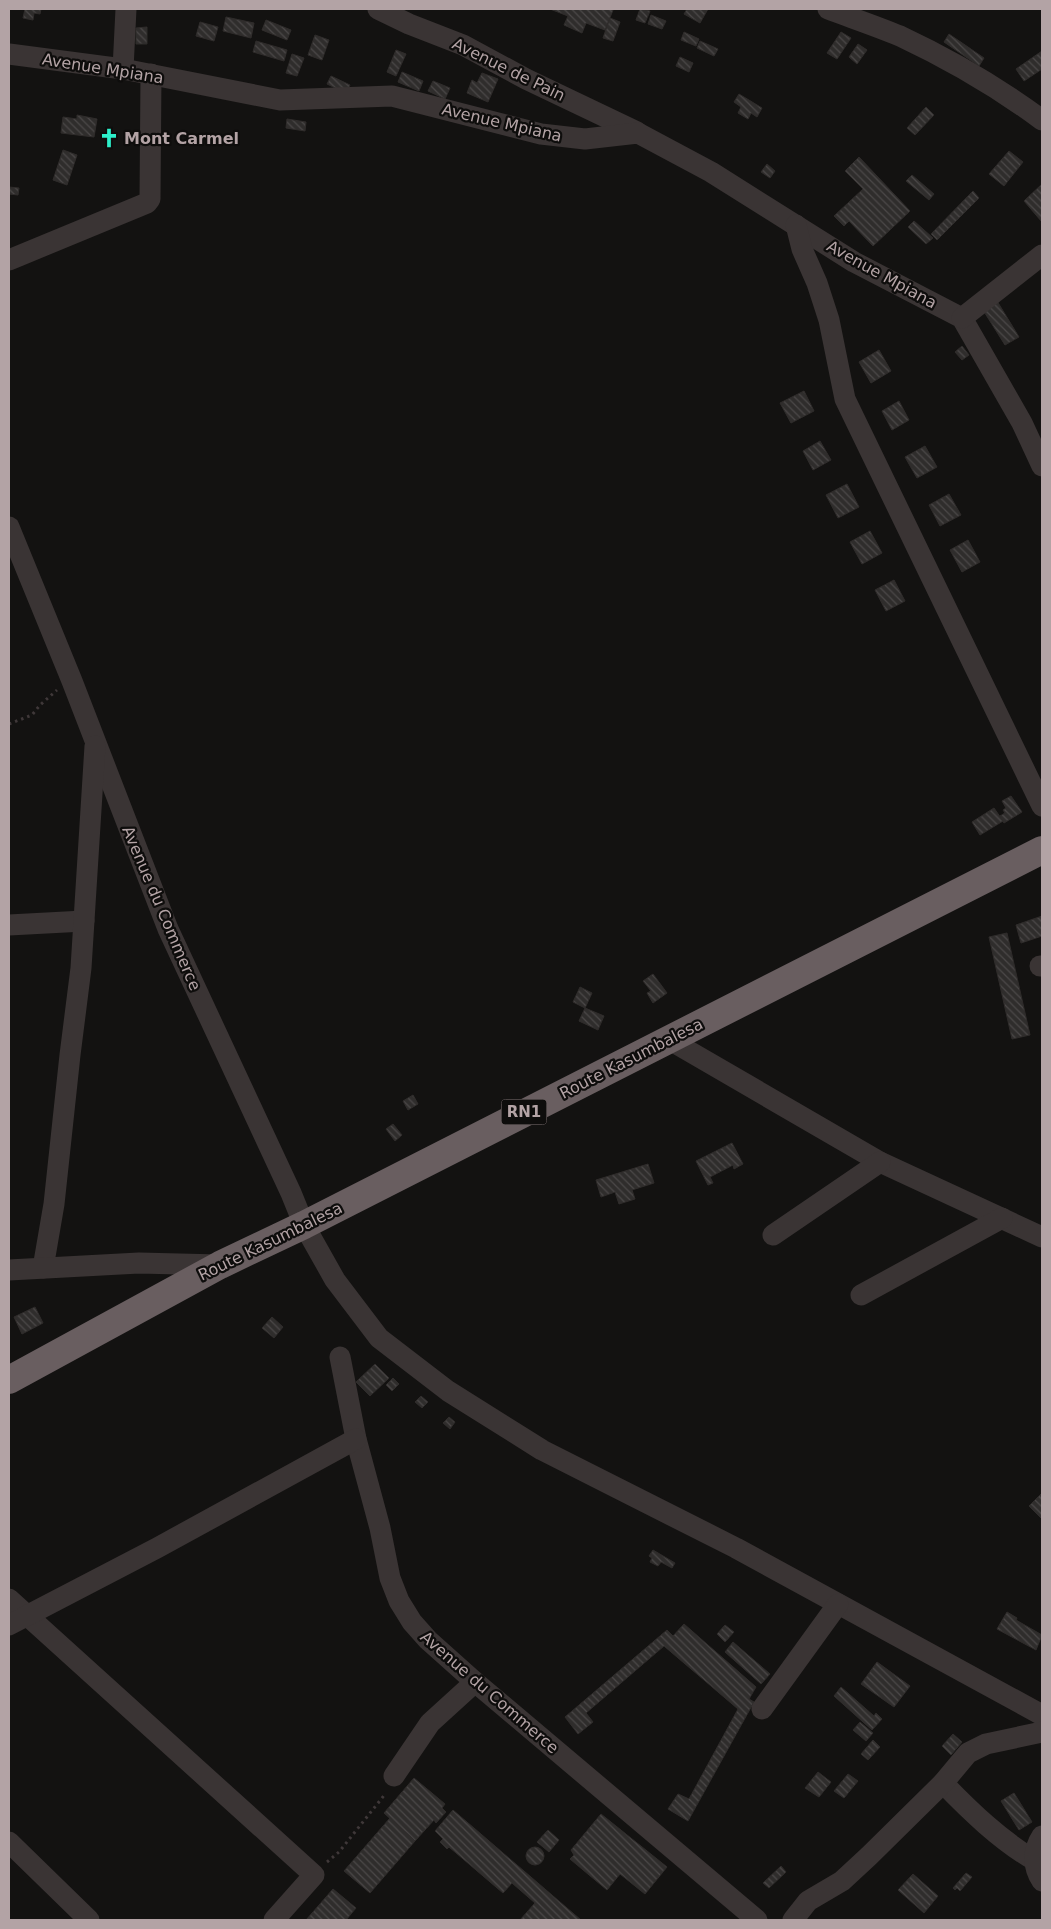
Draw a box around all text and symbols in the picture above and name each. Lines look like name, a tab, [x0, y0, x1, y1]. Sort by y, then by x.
street label: Avenue de Pain	[449, 34, 568, 105]
street label: Avenue Mpiana	[41, 50, 165, 87]
street label: Avenue Mpiana	[440, 99, 564, 146]
church icon: Mont Carmel	[98, 127, 120, 149]
place label: Mont Carmel	[124, 129, 239, 148]
street label: Avenue Mpiana	[823, 236, 940, 312]
street label: Avenue du Commerce	[118, 823, 205, 993]
street label: Route Kasumbalesa	[557, 1014, 706, 1103]
road number: RN1	[502, 1100, 546, 1124]
street label: Route Kasumbalesa	[195, 1198, 345, 1285]
street label: Avenue du Commerce	[417, 1627, 563, 1758]

